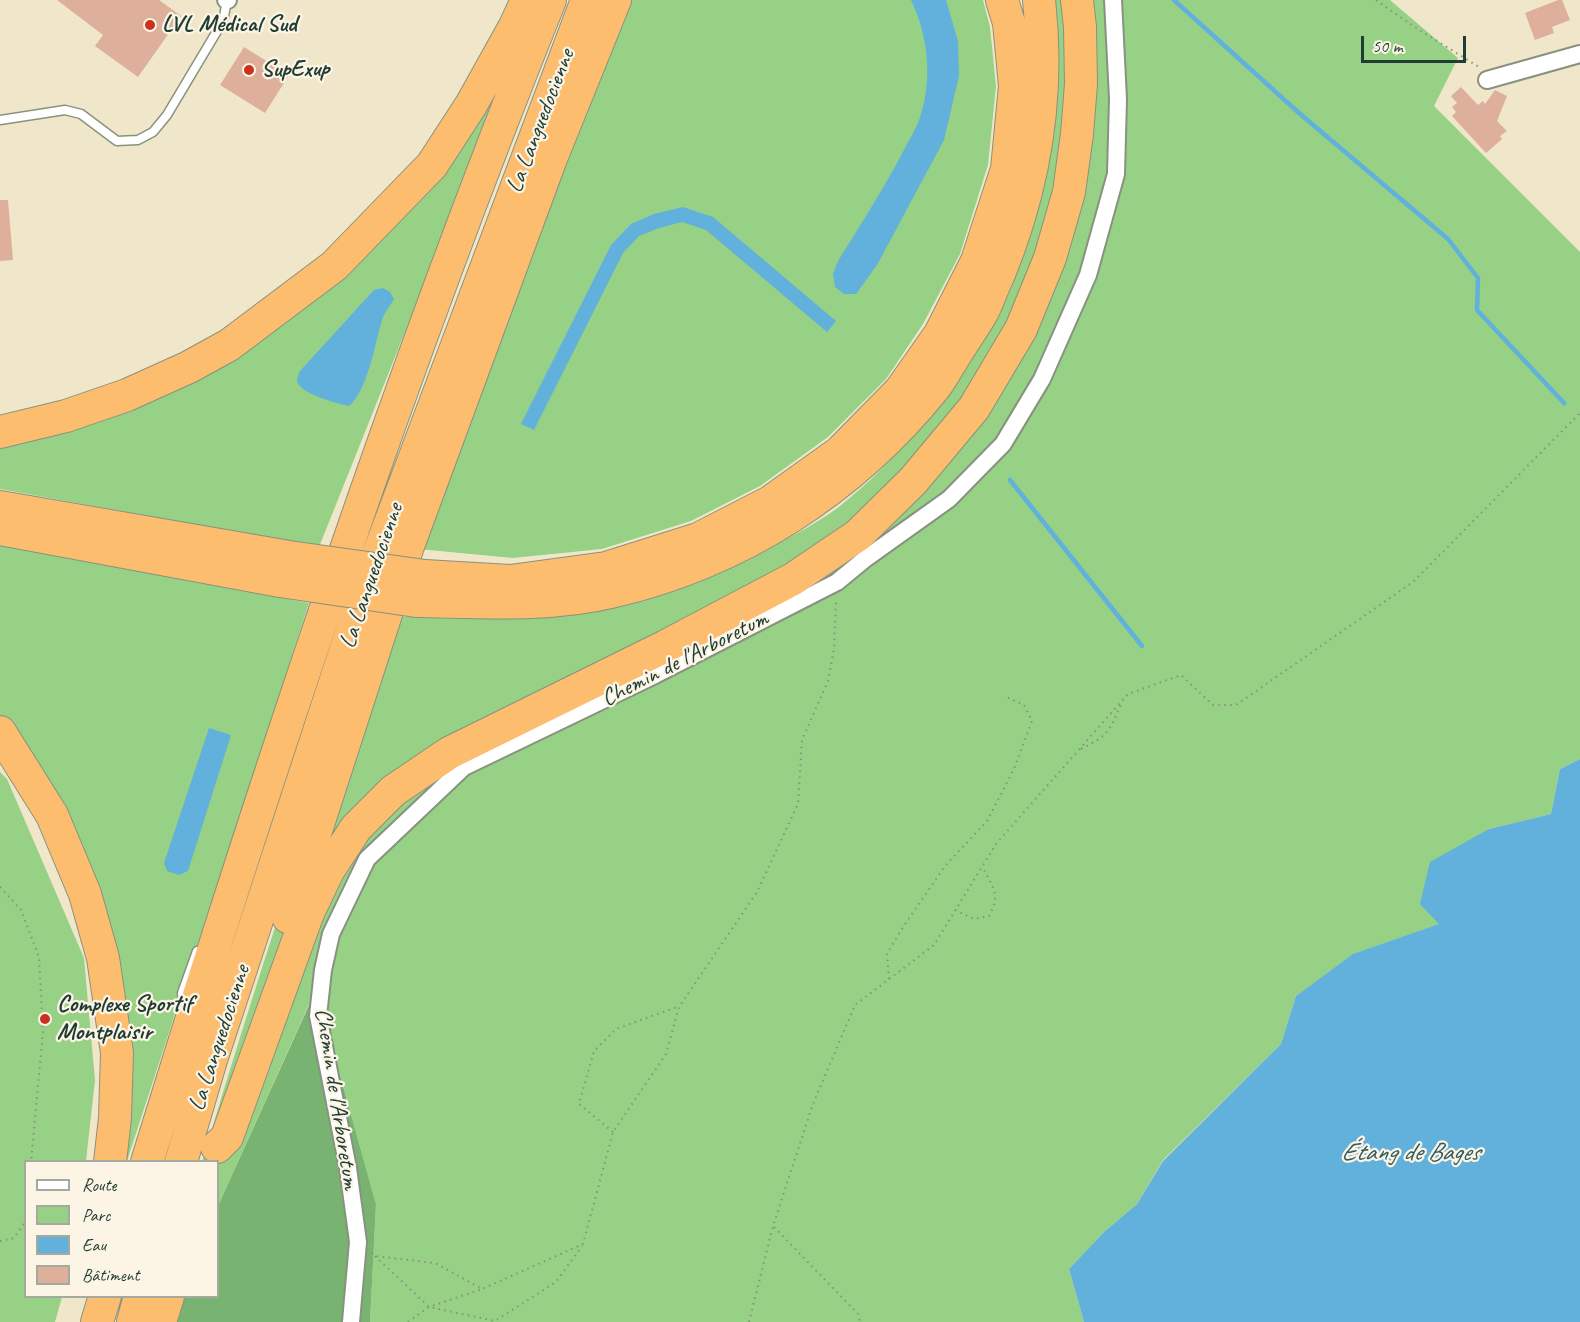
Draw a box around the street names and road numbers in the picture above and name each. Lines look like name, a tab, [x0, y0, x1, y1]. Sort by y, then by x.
street label: La Languedocienne	[500, 45, 582, 197]
street label: La Languedocienne	[334, 500, 410, 652]
street label: Chemin de l'Arboretum	[597, 605, 773, 713]
street label: La Languedocienne	[183, 962, 257, 1114]
street label: Chemin de l'Arboretum	[307, 1006, 365, 1192]

